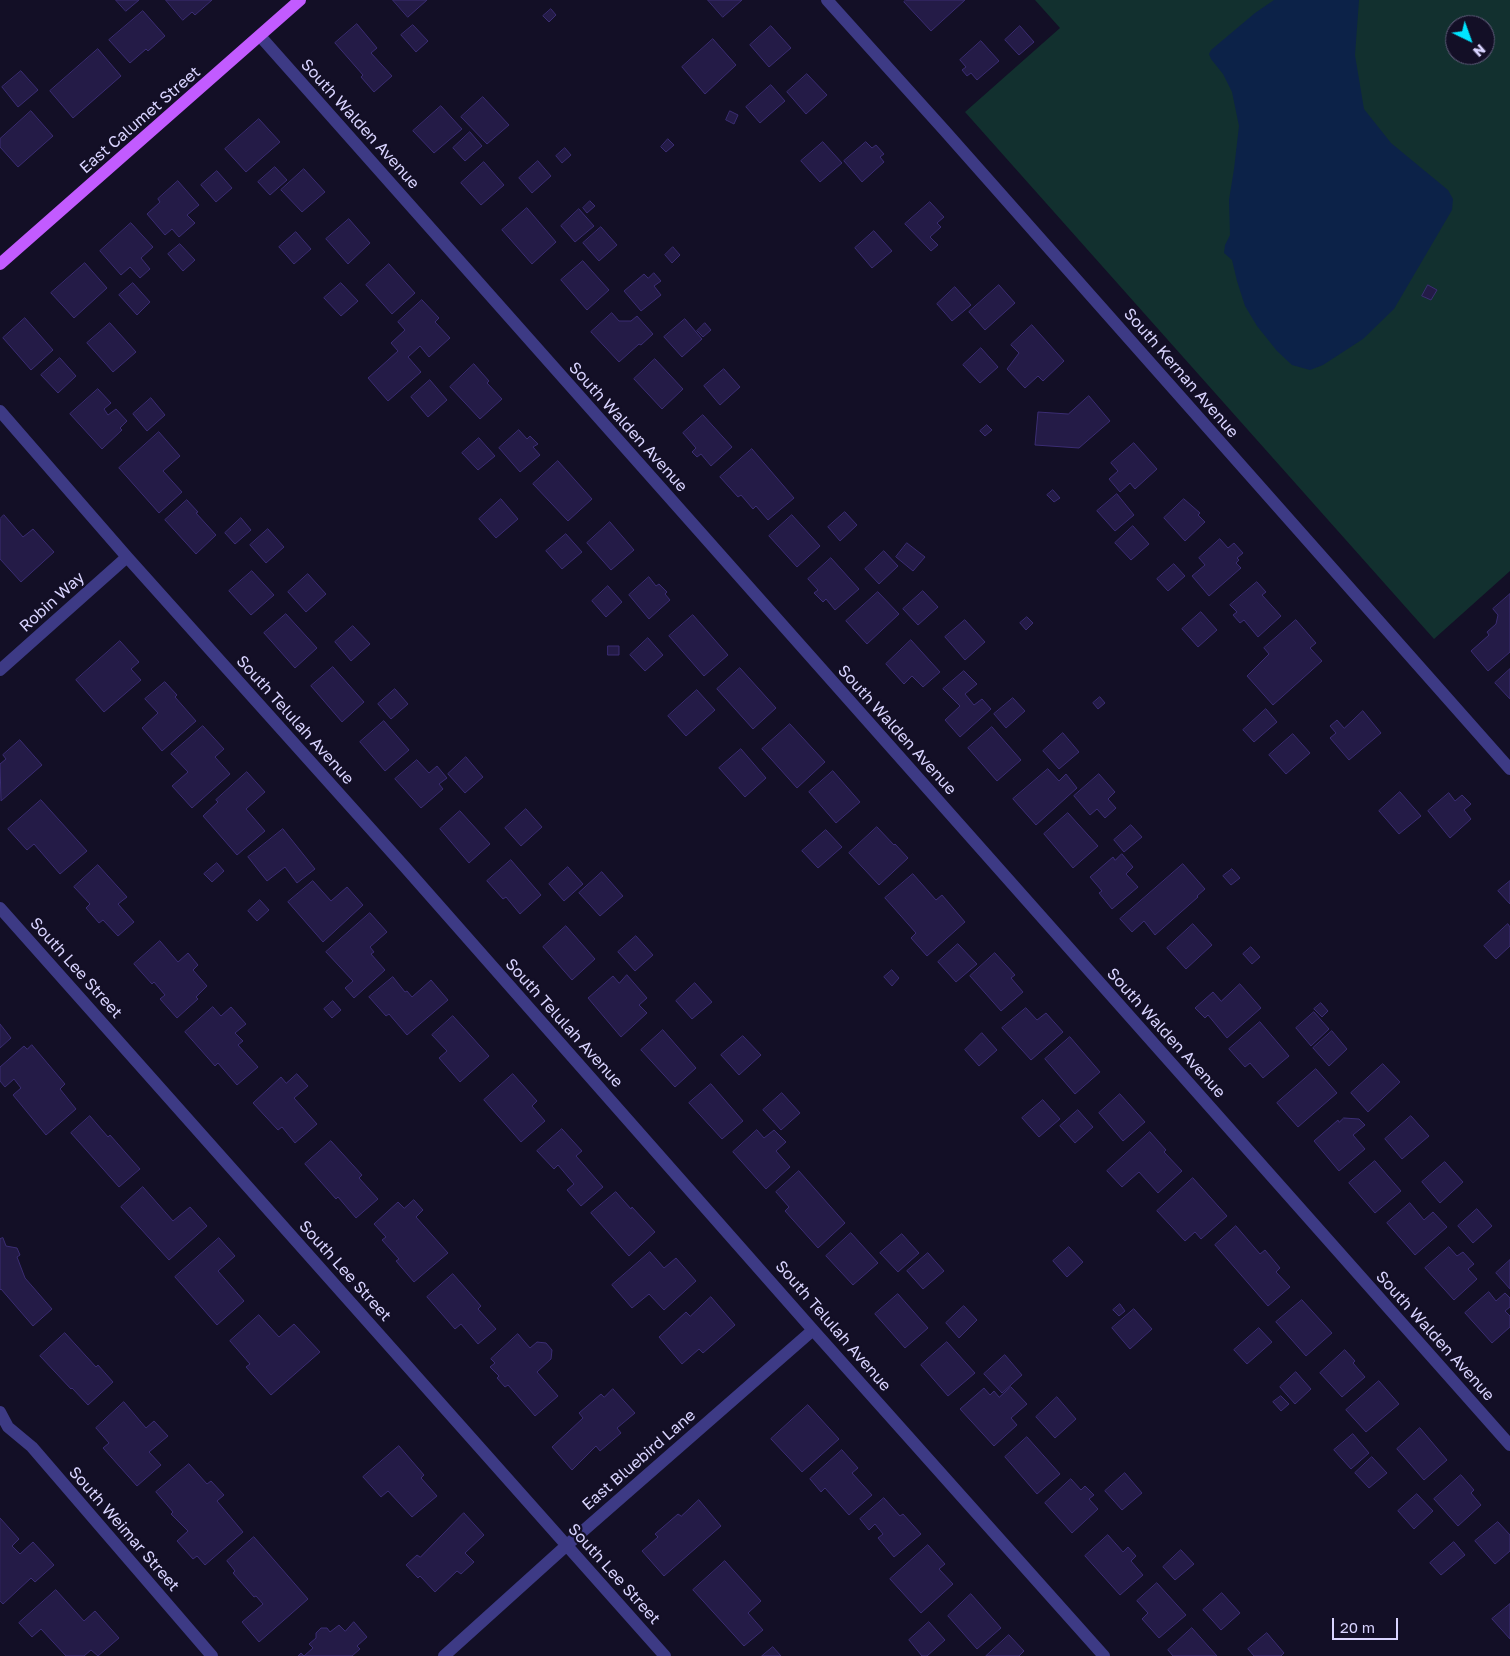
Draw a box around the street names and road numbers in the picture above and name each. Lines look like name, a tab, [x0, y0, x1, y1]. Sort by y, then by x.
street label: South Walden Avenue	[297, 55, 423, 193]
street label: East Calumet Street	[76, 62, 204, 178]
street label: South Kernan Avenue	[1120, 304, 1242, 442]
street label: South Walden Avenue	[565, 358, 691, 496]
street label: Robin Way	[16, 568, 88, 636]
street label: South Telulah Avenue	[232, 652, 358, 788]
street label: South Walden Avenue	[834, 661, 960, 799]
street label: South Lee Street	[26, 914, 126, 1022]
street label: South Telulah Avenue	[501, 955, 627, 1091]
street label: South Walden Avenue	[1103, 964, 1229, 1102]
street label: South Lee Street	[295, 1217, 395, 1325]
street label: South Telulah Avenue	[771, 1257, 895, 1395]
street label: South Walden Avenue	[1372, 1267, 1498, 1405]
street label: East Bluebird Lane	[578, 1406, 700, 1514]
street label: South Weimar Street	[65, 1463, 183, 1595]
street label: South Lee Street	[564, 1520, 664, 1628]

